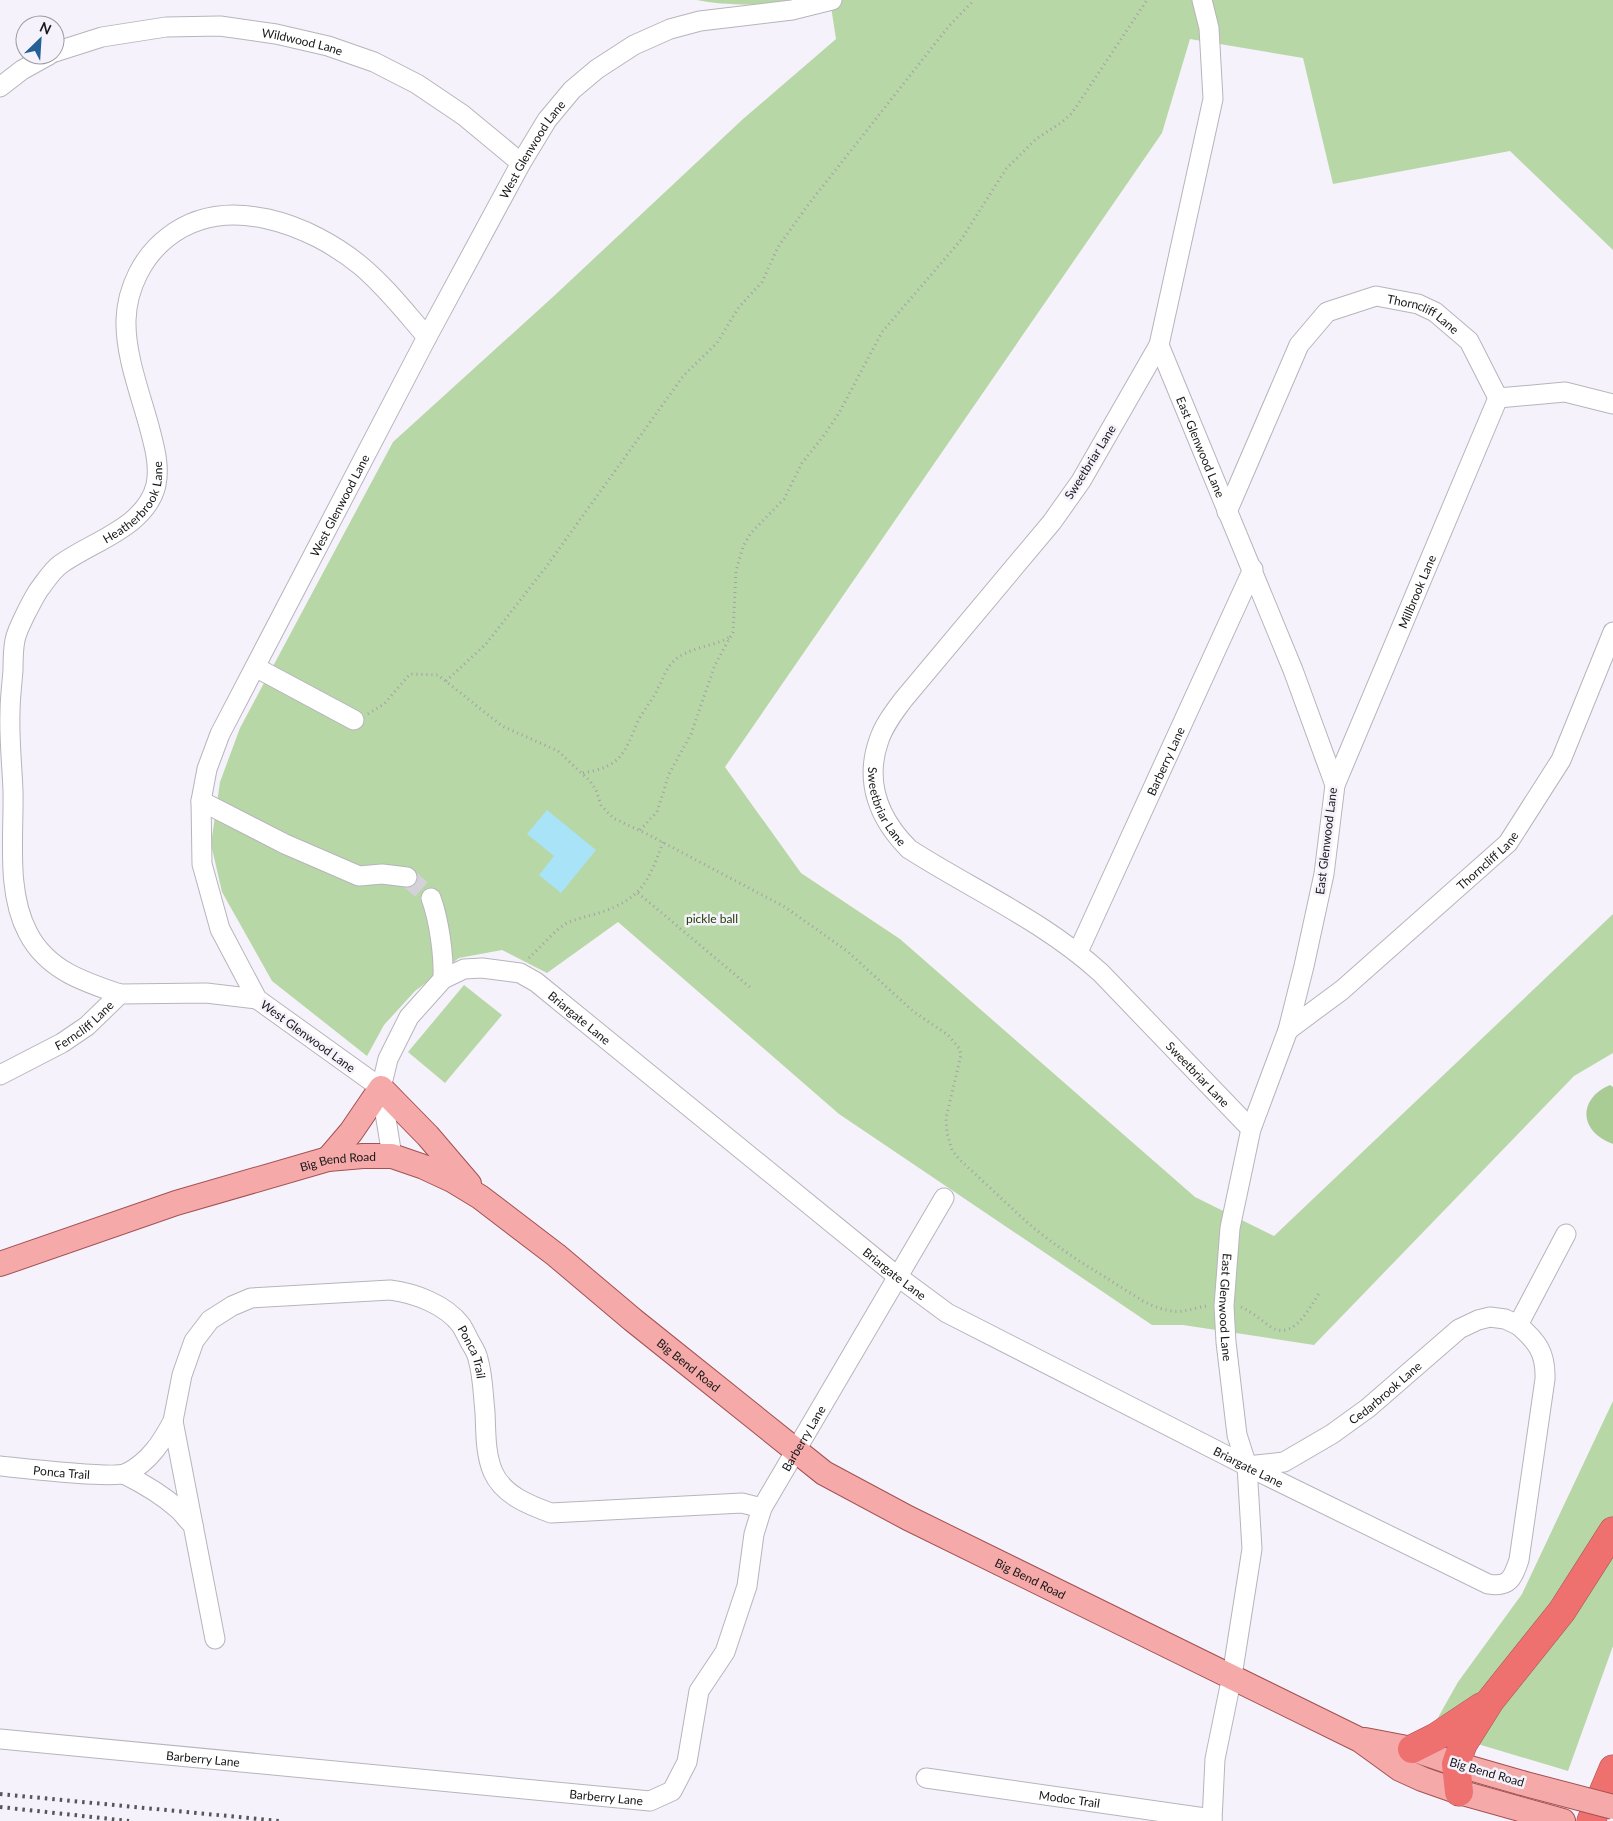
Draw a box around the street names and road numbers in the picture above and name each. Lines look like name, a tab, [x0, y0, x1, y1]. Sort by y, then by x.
street label: Wildwood Lane	[261, 25, 345, 58]
street label: West Glenwood Lane	[496, 97, 568, 201]
street label: Thorncliff Lane	[1386, 291, 1462, 337]
street label: East Glenwood Lane	[1173, 394, 1229, 500]
street label: Sweetbriar Lane	[1061, 422, 1119, 502]
street label: West Glenwood Lane	[306, 452, 372, 559]
street label: Heatherbrook Lane	[100, 461, 165, 546]
street label: Millbrook Lane	[1394, 552, 1439, 631]
street label: Barberry Lane	[1143, 724, 1187, 798]
street label: Sweetbriar Lane	[866, 767, 909, 849]
street label: East Glenwood Lane	[1312, 787, 1340, 895]
street label: Thorncliff Lane	[1453, 828, 1521, 893]
street label: Briargate Lane	[545, 988, 614, 1047]
street label: Ferncliff Lane	[52, 997, 116, 1053]
street label: West Glenwood Lane	[258, 997, 358, 1075]
street label: Sweetbriar Lane	[1163, 1038, 1233, 1110]
street label: Big Bend Road	[298, 1148, 376, 1174]
street label: Briargate Lane	[860, 1244, 929, 1303]
street label: East Glenwood Lane	[1216, 1253, 1236, 1362]
street label: Ponca Trail	[455, 1322, 489, 1379]
street label: Big Bend Road	[654, 1335, 724, 1395]
street label: Cedarbrook Lane	[1346, 1358, 1424, 1427]
street label: Barberry Lane	[778, 1402, 828, 1474]
street label: Briargate Lane	[1211, 1443, 1286, 1490]
street label: Ponca Trail	[32, 1462, 90, 1482]
street label: Big Bend Road	[993, 1554, 1068, 1602]
street label: Barberry Lane	[166, 1747, 241, 1769]
street label: Big Bend Road	[1448, 1754, 1526, 1790]
street label: Barberry Lane	[569, 1786, 644, 1808]
street label: Modoc Trail	[1038, 1787, 1101, 1810]

